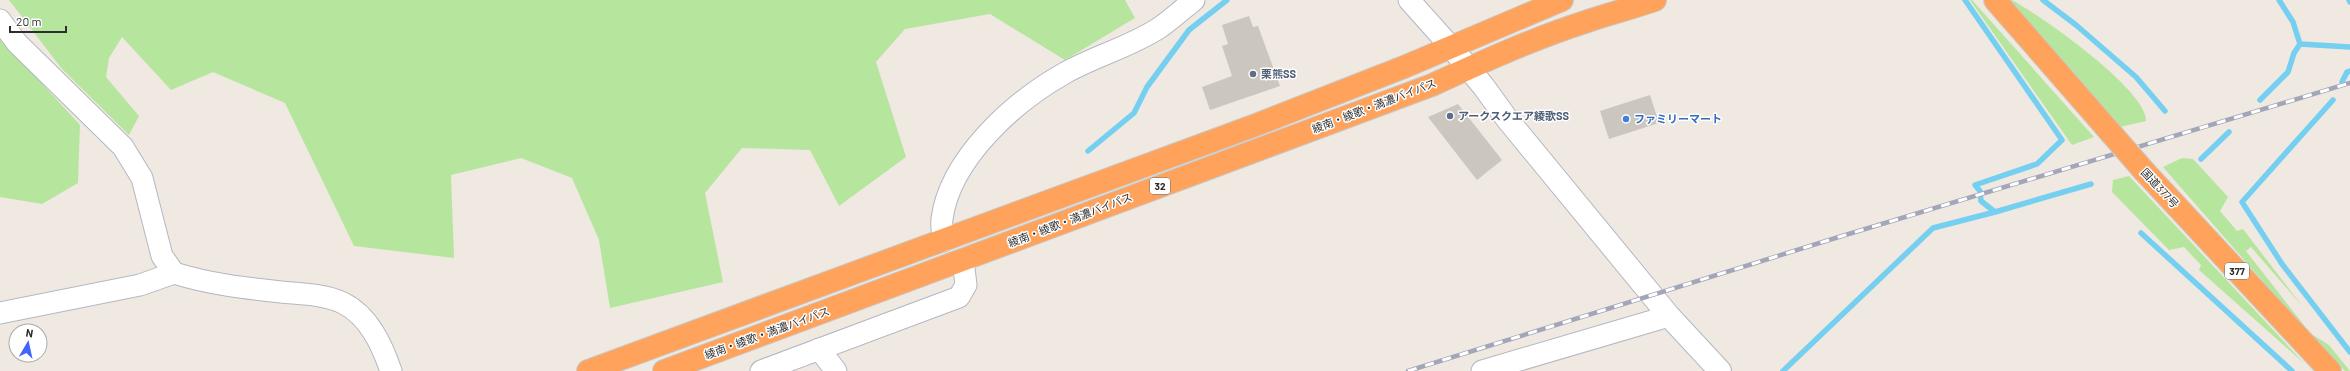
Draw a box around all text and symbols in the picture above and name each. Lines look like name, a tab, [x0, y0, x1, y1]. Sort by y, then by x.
scale bar	[10, 8, 66, 34]
text: 20 m	[16, 14, 42, 28]
place label: 栗熊SS	[1261, 67, 1297, 80]
marker: 栗熊SS	[1248, 69, 1258, 79]
street label: 綾南・綾歌・満濃バイパス	[1310, 76, 1438, 135]
place label: アークスクエア綾歌SS	[1458, 109, 1570, 122]
marker: アークスクエア綾歌SS	[1445, 111, 1455, 121]
place label: ファミリーマート	[1634, 112, 1722, 125]
marker: ファミリーマート	[1621, 114, 1631, 124]
street label: 国道377号	[2139, 165, 2182, 210]
road number: 32	[1150, 178, 1170, 194]
street label: 綾南・綾歌・満濃バイパス	[1006, 190, 1134, 249]
road number: 377	[2225, 263, 2249, 279]
street label: 綾南・綾歌・満濃バイパス	[703, 304, 831, 361]
north arrow	[8, 323, 48, 363]
text: N	[25, 326, 34, 340]

